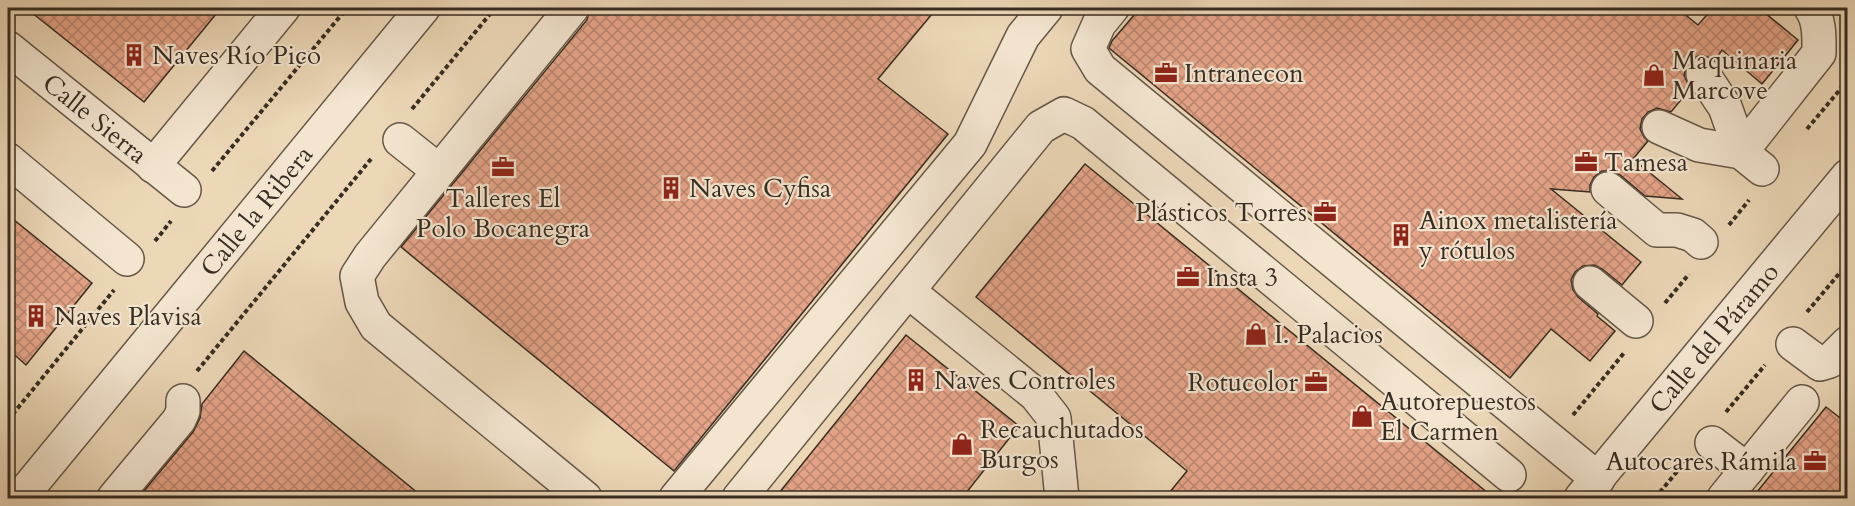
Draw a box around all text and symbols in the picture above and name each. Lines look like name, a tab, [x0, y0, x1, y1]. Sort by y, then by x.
place label: Naves Río Pico	[152, 38, 321, 73]
building icon: Naves Río Pico	[121, 42, 147, 68]
place label: Maquinaria Marcove	[1672, 43, 1797, 108]
place label: Intranecon	[1184, 56, 1304, 91]
office icon: Intranecon	[1153, 60, 1179, 86]
shop icon: Maquinaria Marcove	[1641, 62, 1667, 88]
street label: Calle Sierra	[35, 66, 155, 172]
street label: Calle la Ribera	[192, 138, 321, 284]
place label: Tamesa	[1604, 145, 1688, 180]
office icon: Tamesa	[1573, 149, 1599, 175]
office icon: Talleres El Polo Bocanegra	[490, 154, 516, 180]
place label: Naves Cyfisa	[689, 171, 831, 206]
building icon: Naves Cyfisa	[658, 175, 684, 201]
place label: Talleres El Polo Bocanegra	[416, 181, 590, 246]
place label: Plásticos Torres	[1135, 195, 1307, 230]
office icon: Plásticos Torres	[1312, 199, 1338, 225]
place label: Ainox metalistería y rótulos	[1418, 203, 1617, 268]
building icon: Ainox metalistería y rótulos	[1388, 222, 1414, 248]
street label: Calle del Páramo	[1641, 255, 1787, 421]
place label: Insta 3	[1206, 260, 1278, 295]
office icon: Insta 3	[1175, 264, 1201, 290]
place label: Naves Plavisa	[54, 299, 202, 334]
building icon: Naves Plavisa	[23, 303, 49, 329]
place label: I. Palacios	[1274, 317, 1383, 352]
shop icon: I. Palacios	[1243, 321, 1269, 347]
place label: Naves Controles	[934, 363, 1116, 398]
place label: Rotucolor	[1187, 365, 1299, 400]
building icon: Naves Controles	[903, 367, 929, 393]
office icon: Rotucolor	[1303, 369, 1329, 395]
place label: Autorepuestos El Carmen	[1380, 384, 1536, 449]
shop icon: Autorepuestos El Carmen	[1349, 403, 1375, 429]
place label: Recauchutados Burgos	[980, 412, 1144, 477]
shop icon: Recauchutados Burgos	[949, 431, 975, 457]
place label: Autocares Rámila	[1606, 444, 1797, 479]
office icon: Autocares Rámila	[1802, 448, 1828, 474]

